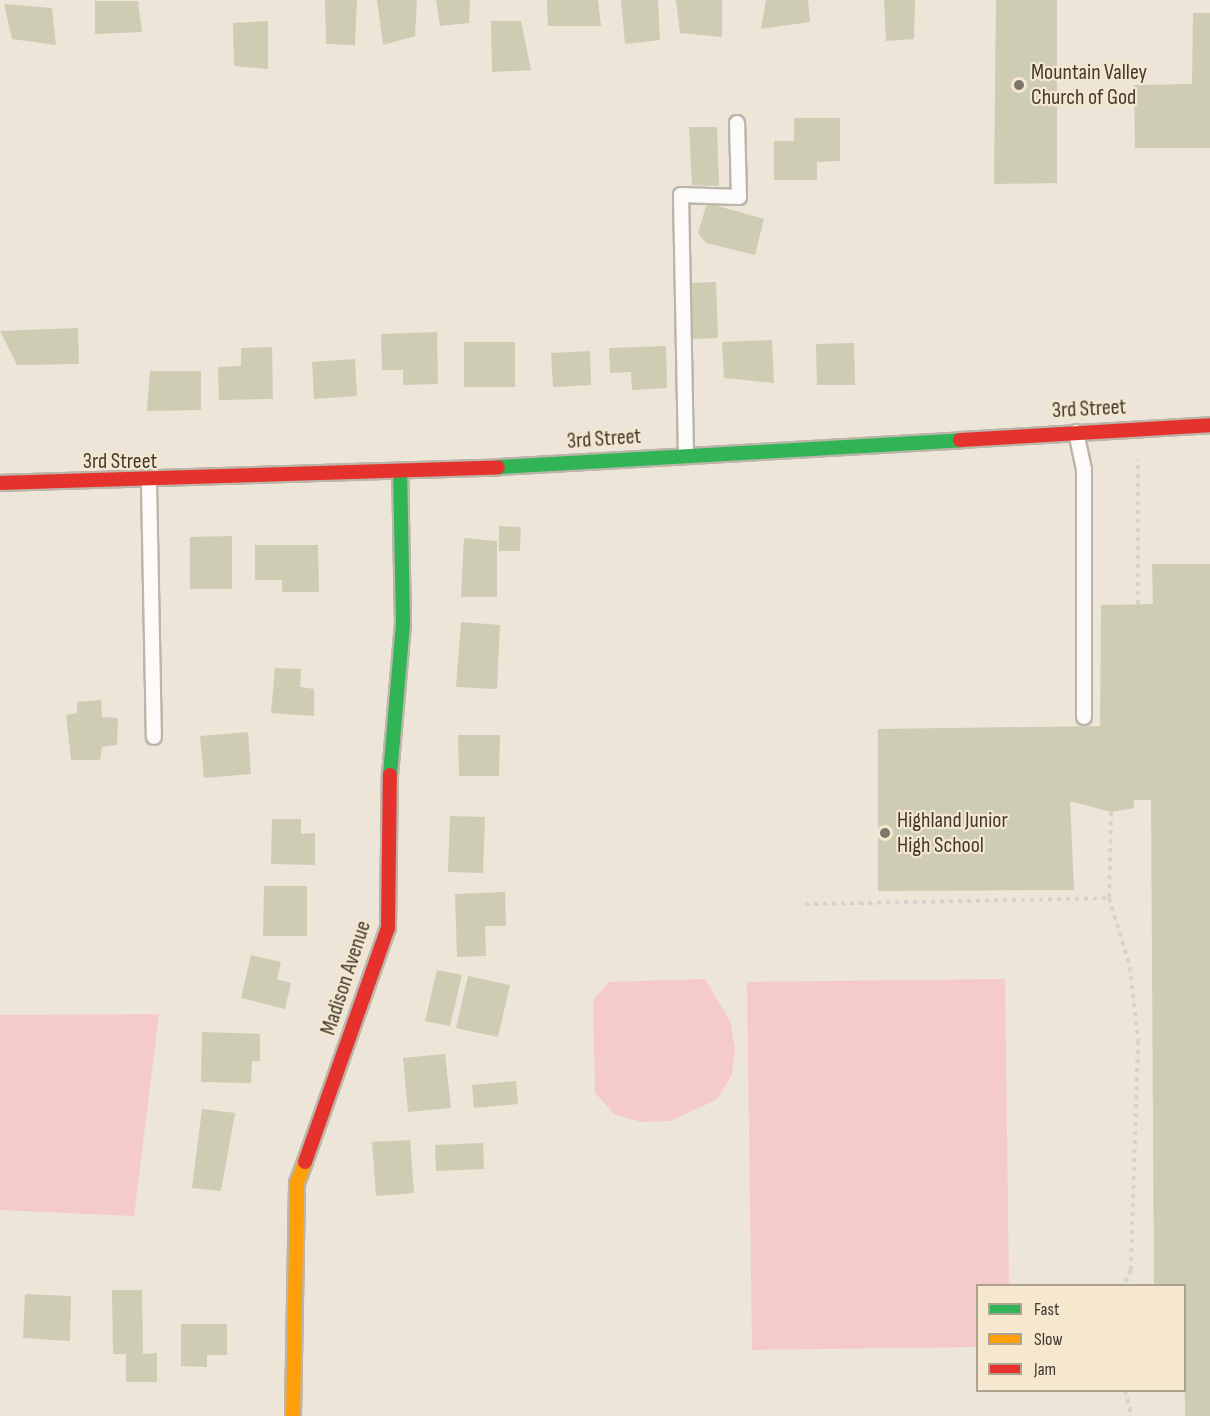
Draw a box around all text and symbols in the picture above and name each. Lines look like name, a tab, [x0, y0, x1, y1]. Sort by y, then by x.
place label: Mountain Valley Church of God	[1031, 59, 1147, 110]
marker: Mountain Valley Church of God	[1012, 78, 1026, 92]
street label: 3rd Street	[1051, 394, 1127, 424]
street label: 3rd Street	[566, 423, 642, 455]
street label: 3rd Street	[83, 449, 157, 475]
place label: Highland Junior High School	[897, 807, 1008, 858]
marker: Highland Junior High School	[878, 826, 892, 840]
street label: Madison Avenue	[315, 918, 377, 1038]
legend	[976, 1284, 1186, 1392]
text: Fast	[1034, 1299, 1059, 1320]
text: Slow	[1034, 1329, 1063, 1350]
text: Jam	[1034, 1359, 1056, 1380]

